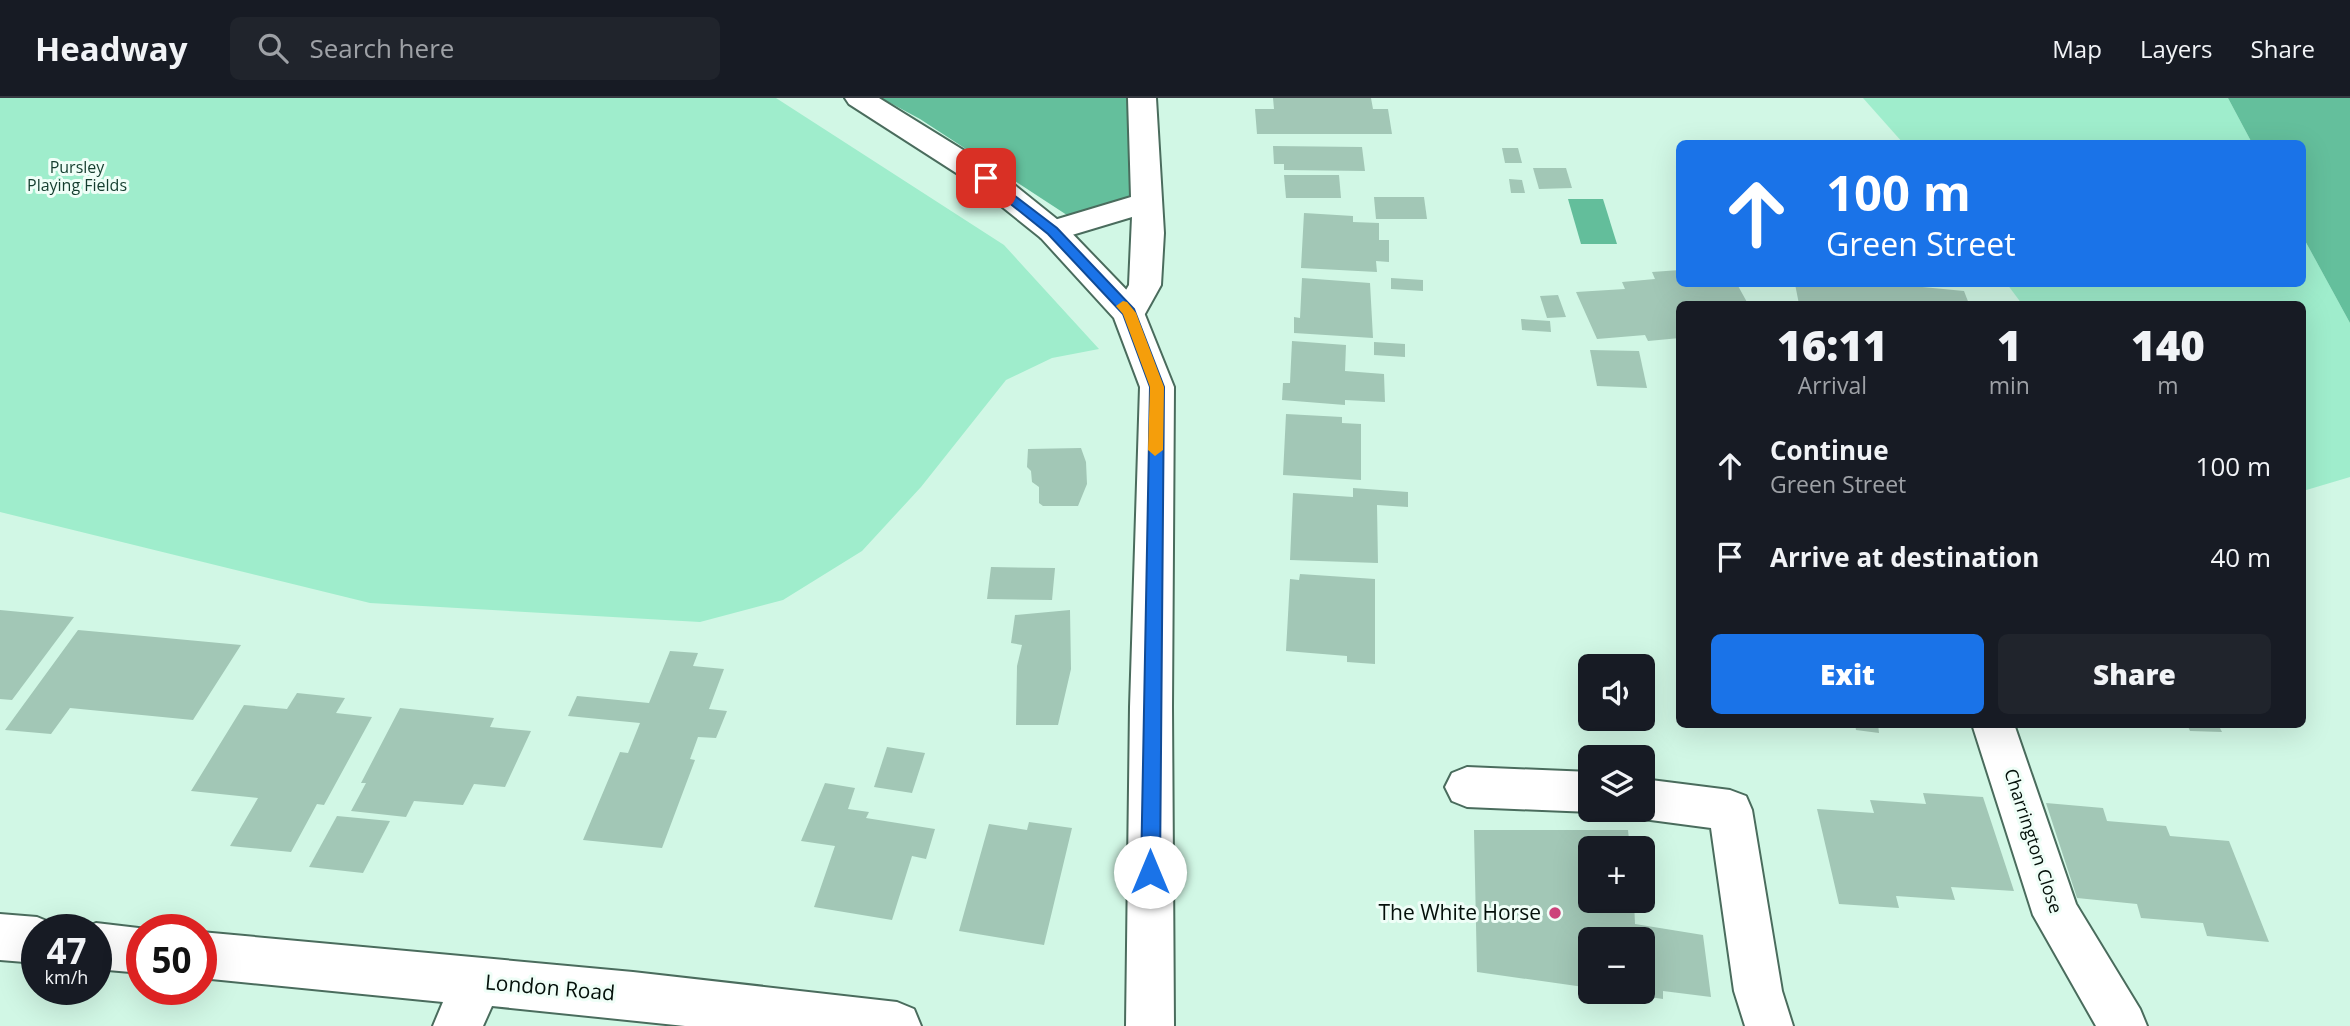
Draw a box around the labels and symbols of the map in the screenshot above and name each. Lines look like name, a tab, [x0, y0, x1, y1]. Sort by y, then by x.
pin	[956, 148, 1016, 208]
park label: Pursley Playing Fields	[27, 156, 127, 196]
street label: Charrington Close	[1999, 765, 2069, 916]
position arrow	[1113, 835, 1187, 909]
place label: The White Horse	[1379, 898, 1541, 926]
marker: The White Horse	[1547, 905, 1563, 921]
speed limit sign: 50	[126, 914, 217, 1005]
street label: London Road	[484, 967, 616, 1007]

